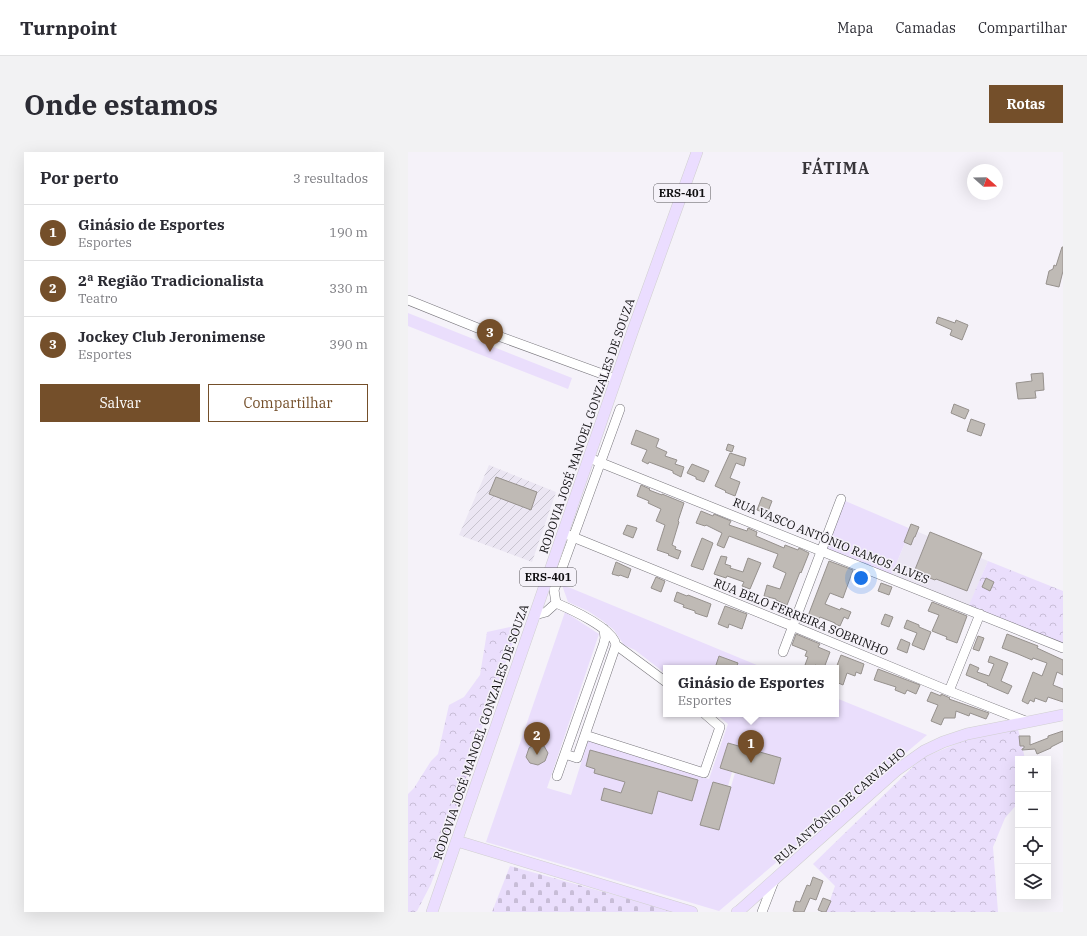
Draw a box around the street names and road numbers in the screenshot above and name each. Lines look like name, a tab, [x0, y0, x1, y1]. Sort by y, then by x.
road number: ERS-401	[654, 184, 710, 202]
street label: RODOVIA JOSÉ MANOEL GONZALES DE SOUZA	[536, 295, 638, 555]
street label: RUA VASCO ANTÔNIO RAMOS ALVES	[731, 494, 932, 587]
road number: ERS-401	[520, 568, 576, 586]
street label: RUA BELO FERREIRA SOBRINHO	[712, 575, 891, 659]
street label: RODOVIA JOSÉ MANOEL GONZALES DE SOUZA	[430, 601, 532, 861]
street label: RUA ANTÔNIO DE CARVALHO	[771, 744, 909, 867]

